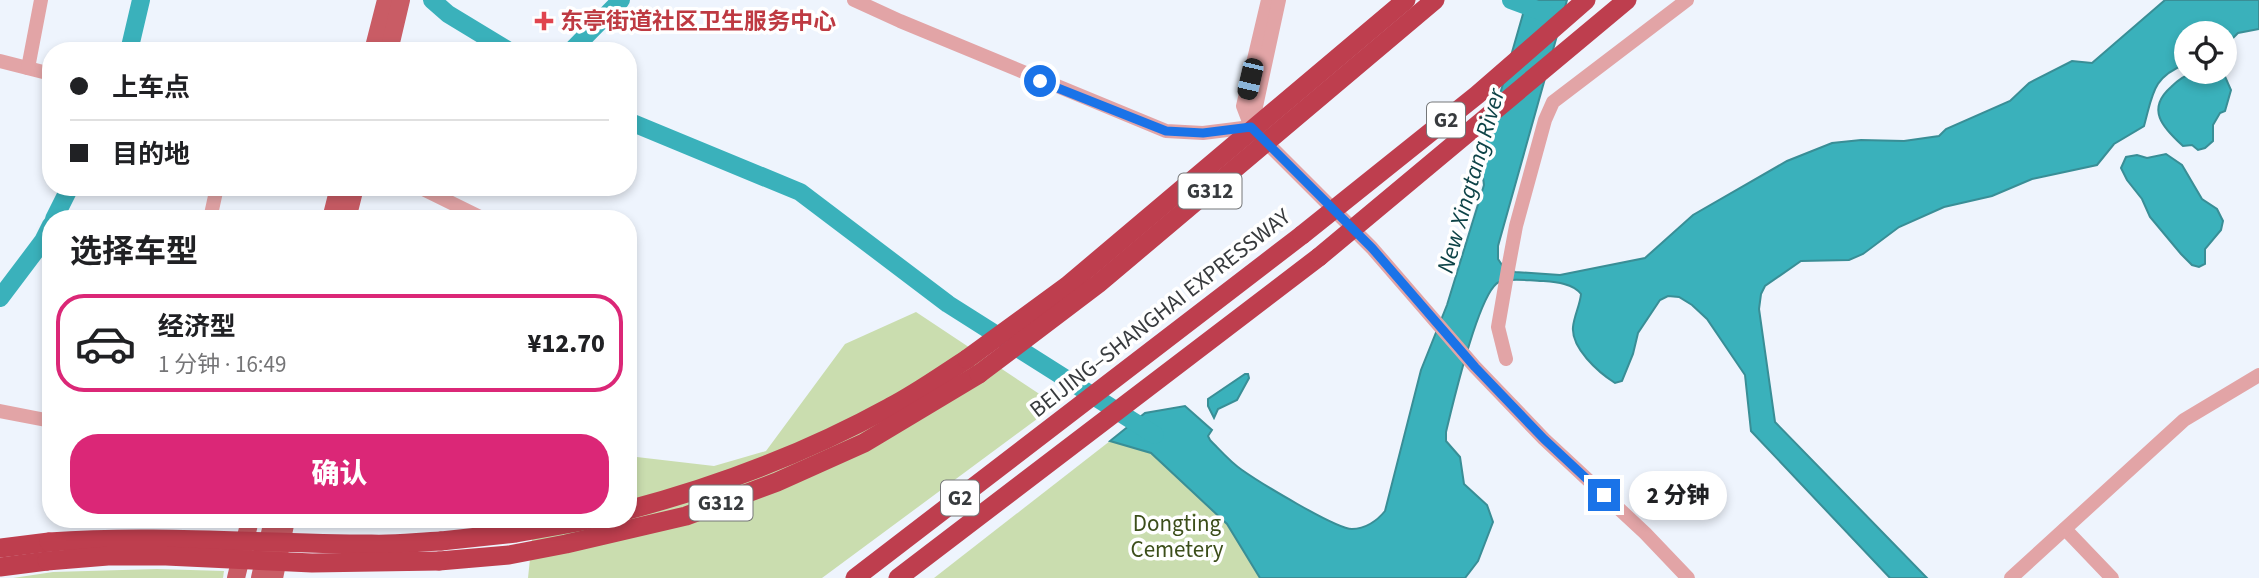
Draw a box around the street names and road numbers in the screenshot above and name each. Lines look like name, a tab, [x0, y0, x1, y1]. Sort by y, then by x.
road number: G2	[1427, 102, 1465, 138]
road number: G312	[1178, 174, 1242, 208]
street label: BEIJING–SHANGHAI EXPRESSWAY	[1023, 201, 1297, 425]
road number: G2	[941, 480, 979, 516]
road number: G312	[690, 486, 752, 520]

